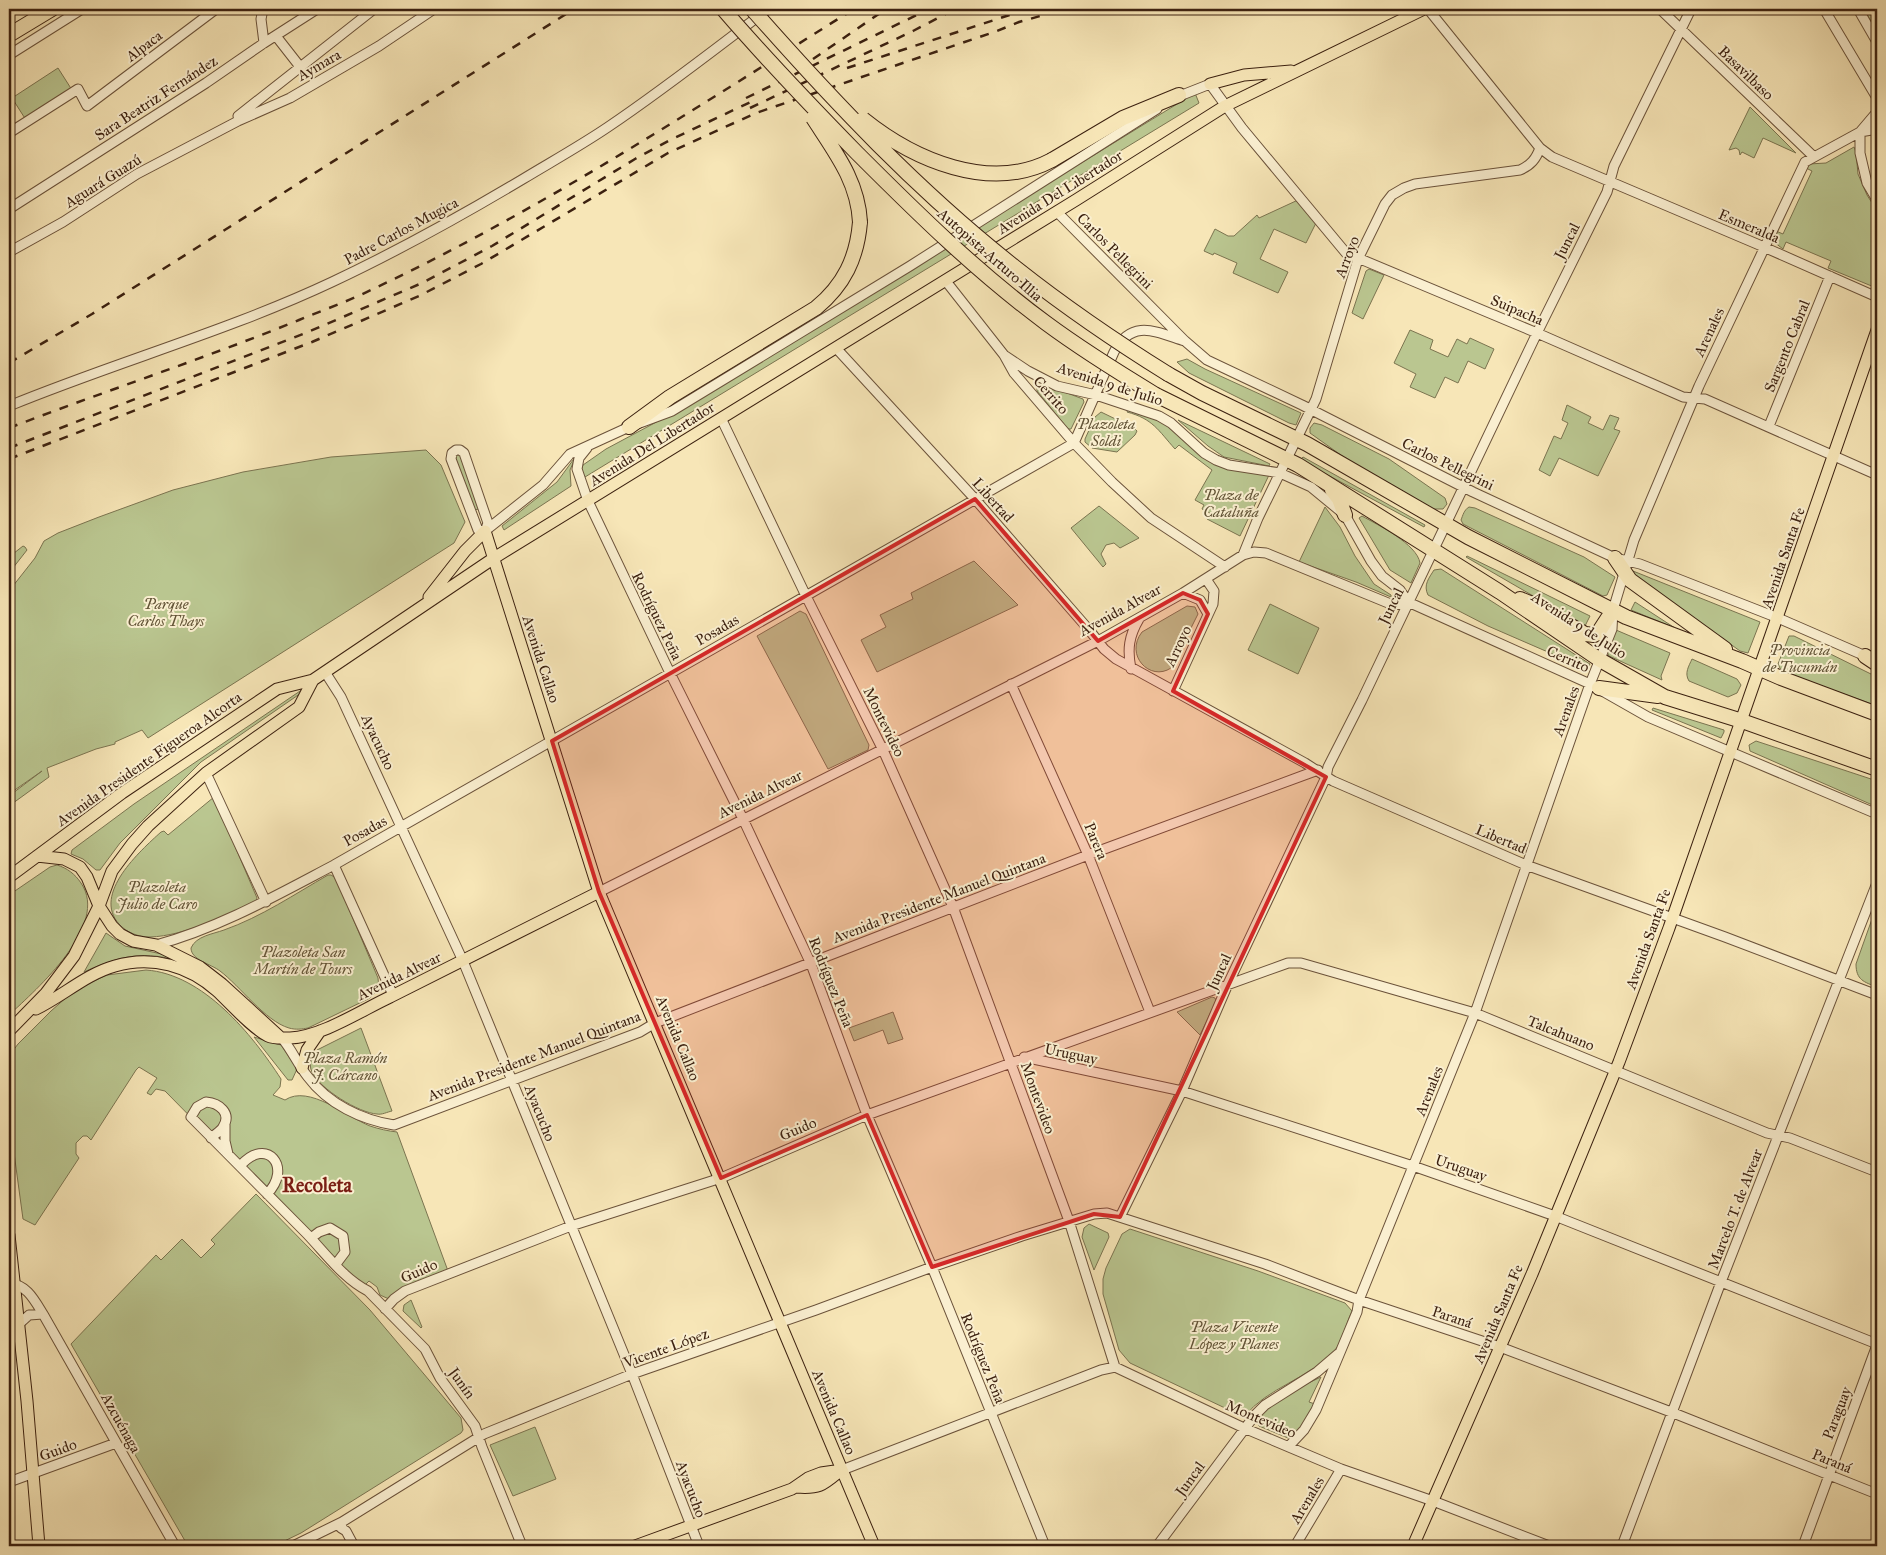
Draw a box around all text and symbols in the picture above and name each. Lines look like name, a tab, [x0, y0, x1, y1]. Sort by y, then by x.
street label: Alpaca	[122, 26, 166, 66]
street label: Basavilbaso	[1715, 42, 1778, 104]
street label: Aymara	[293, 45, 345, 85]
street label: Sara Beatriz Fernández	[91, 52, 221, 144]
street label: Avenida Del Libertador	[993, 146, 1126, 238]
street label: Aguará Guazú	[60, 150, 145, 212]
street label: Padre Carlos Mugica	[341, 193, 462, 269]
street label: Autopista Arturo Illia	[933, 204, 1047, 306]
street label: Esmeralda	[1716, 205, 1783, 247]
street label: Carlos Pellegrini	[1073, 209, 1157, 293]
street label: Juncal	[1549, 219, 1585, 265]
street label: Arroyo	[1330, 233, 1363, 281]
street label: Suipacha	[1488, 291, 1547, 329]
street label: Sargento Cabral	[1760, 296, 1814, 395]
street label: Arenales	[1689, 305, 1728, 360]
street label: Avenida 9 de Julio	[1054, 358, 1165, 411]
street label: Cerrito	[1030, 372, 1073, 418]
street label: Avenida Del Libertador	[585, 398, 718, 490]
park label: Plazoleta Soldi	[1077, 415, 1135, 450]
street label: Carlos Pellegrini	[1399, 434, 1497, 494]
street label: Libertad	[968, 474, 1018, 526]
park label: Plaza de Cataluña	[1203, 486, 1259, 521]
street label: Avenida Santa Fe	[1757, 505, 1809, 612]
street label: Rodríguez Peña	[628, 569, 686, 664]
street label: Avenida Alvear	[1075, 580, 1165, 640]
street label: Juncal	[1374, 584, 1409, 630]
street label: Avenida 9 de Julio	[1527, 587, 1630, 663]
park label: Parque Carlos Thays	[128, 595, 205, 630]
street label: Posadas	[692, 610, 742, 650]
street label: Avenida Callao	[518, 612, 564, 705]
street label: Arroyo	[1160, 622, 1195, 670]
park label: Provincia de Tucumán	[1762, 641, 1838, 676]
street label: Cerrito	[1544, 642, 1592, 676]
street label: Arenales	[1548, 683, 1583, 739]
street label: Montevideo	[859, 684, 909, 760]
street label: Avenida Presidente Figueroa Alcorta	[52, 688, 246, 831]
street label: Ayacucho	[357, 710, 399, 773]
street label: Avenida Alvear	[714, 766, 805, 823]
street label: Posadas	[340, 812, 390, 850]
street label: Parera	[1080, 820, 1112, 863]
street label: Libertad	[1473, 820, 1530, 858]
street label: Avenida Presidente Manuel Quintana	[829, 849, 1049, 947]
park label: Plazoleta Julio de Caro	[116, 878, 198, 913]
street label: Avenida Santa Fe	[1621, 886, 1675, 993]
street label: Rodríguez Peña	[805, 934, 858, 1030]
park label: Plazoleta San Martín de Tours	[252, 943, 353, 978]
street label: Avenida Alvear	[353, 948, 444, 1005]
street label: Juncal	[1202, 950, 1237, 996]
street label: Avenida Callao	[652, 992, 704, 1084]
street label: Avenida Presidente Manuel Quintana	[424, 1007, 644, 1105]
street label: Talcahuano	[1525, 1011, 1597, 1055]
street label: Uruguay	[1043, 1040, 1100, 1069]
park label: Plaza Ramón J. Cárcano	[303, 1049, 388, 1084]
street label: Montevideo	[1017, 1060, 1059, 1137]
street label: Arenales	[1411, 1064, 1447, 1119]
street label: Ayacucho	[520, 1081, 560, 1144]
street label: Guido	[777, 1113, 819, 1145]
street label: Marcelo T. de Alvear	[1704, 1146, 1766, 1272]
street label: Uruguay	[1433, 1151, 1490, 1186]
district label: Recoleta	[282, 1173, 353, 1197]
street label: Guido	[398, 1255, 440, 1287]
street label: Avenida Santa Fe	[1469, 1262, 1527, 1367]
street label: Paraná	[1430, 1302, 1475, 1332]
street label: Rodríguez Peña	[957, 1310, 1010, 1406]
park label: Plaza Vicente López y Planes	[1188, 1318, 1280, 1354]
street label: Vicente López	[620, 1324, 711, 1372]
street label: Junín	[443, 1362, 479, 1403]
street label: Avenida Callao	[808, 1366, 860, 1458]
street label: Paraguay	[1819, 1383, 1856, 1442]
street label: Azcuénaga	[97, 1389, 145, 1457]
street label: Montevideo	[1223, 1396, 1299, 1442]
street label: Guido	[37, 1435, 79, 1465]
street label: Paraná	[1810, 1445, 1855, 1477]
street label: Ayacucho	[672, 1457, 710, 1520]
street label: Juncal	[1170, 1457, 1210, 1502]
street label: Arenales	[1285, 1473, 1328, 1528]

